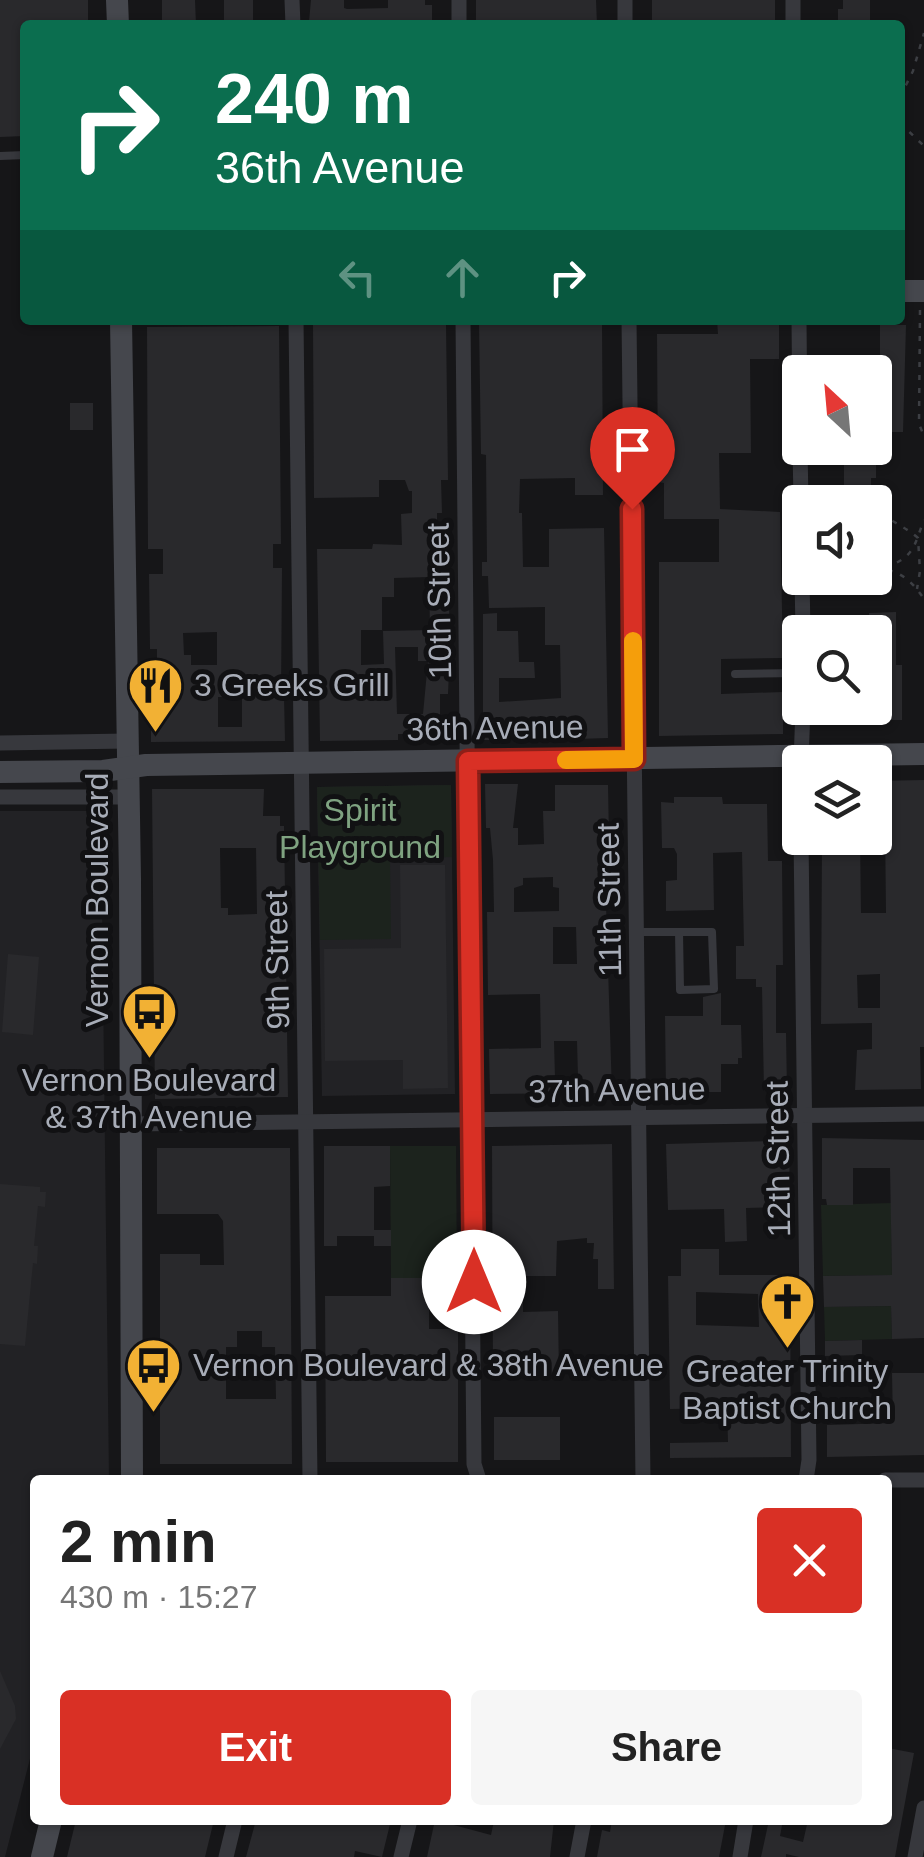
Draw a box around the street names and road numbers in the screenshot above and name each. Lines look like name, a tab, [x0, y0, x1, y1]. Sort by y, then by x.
street label: 10th Street	[420, 522, 458, 680]
street label: 36th Avenue	[406, 708, 584, 748]
street label: Vernon Boulevard	[79, 773, 115, 1027]
street label: 11th Street	[590, 823, 628, 977]
street label: 9th Street	[258, 890, 296, 1030]
street label: 37th Avenue	[528, 1070, 706, 1110]
street label: 12th Street	[759, 1080, 797, 1238]

